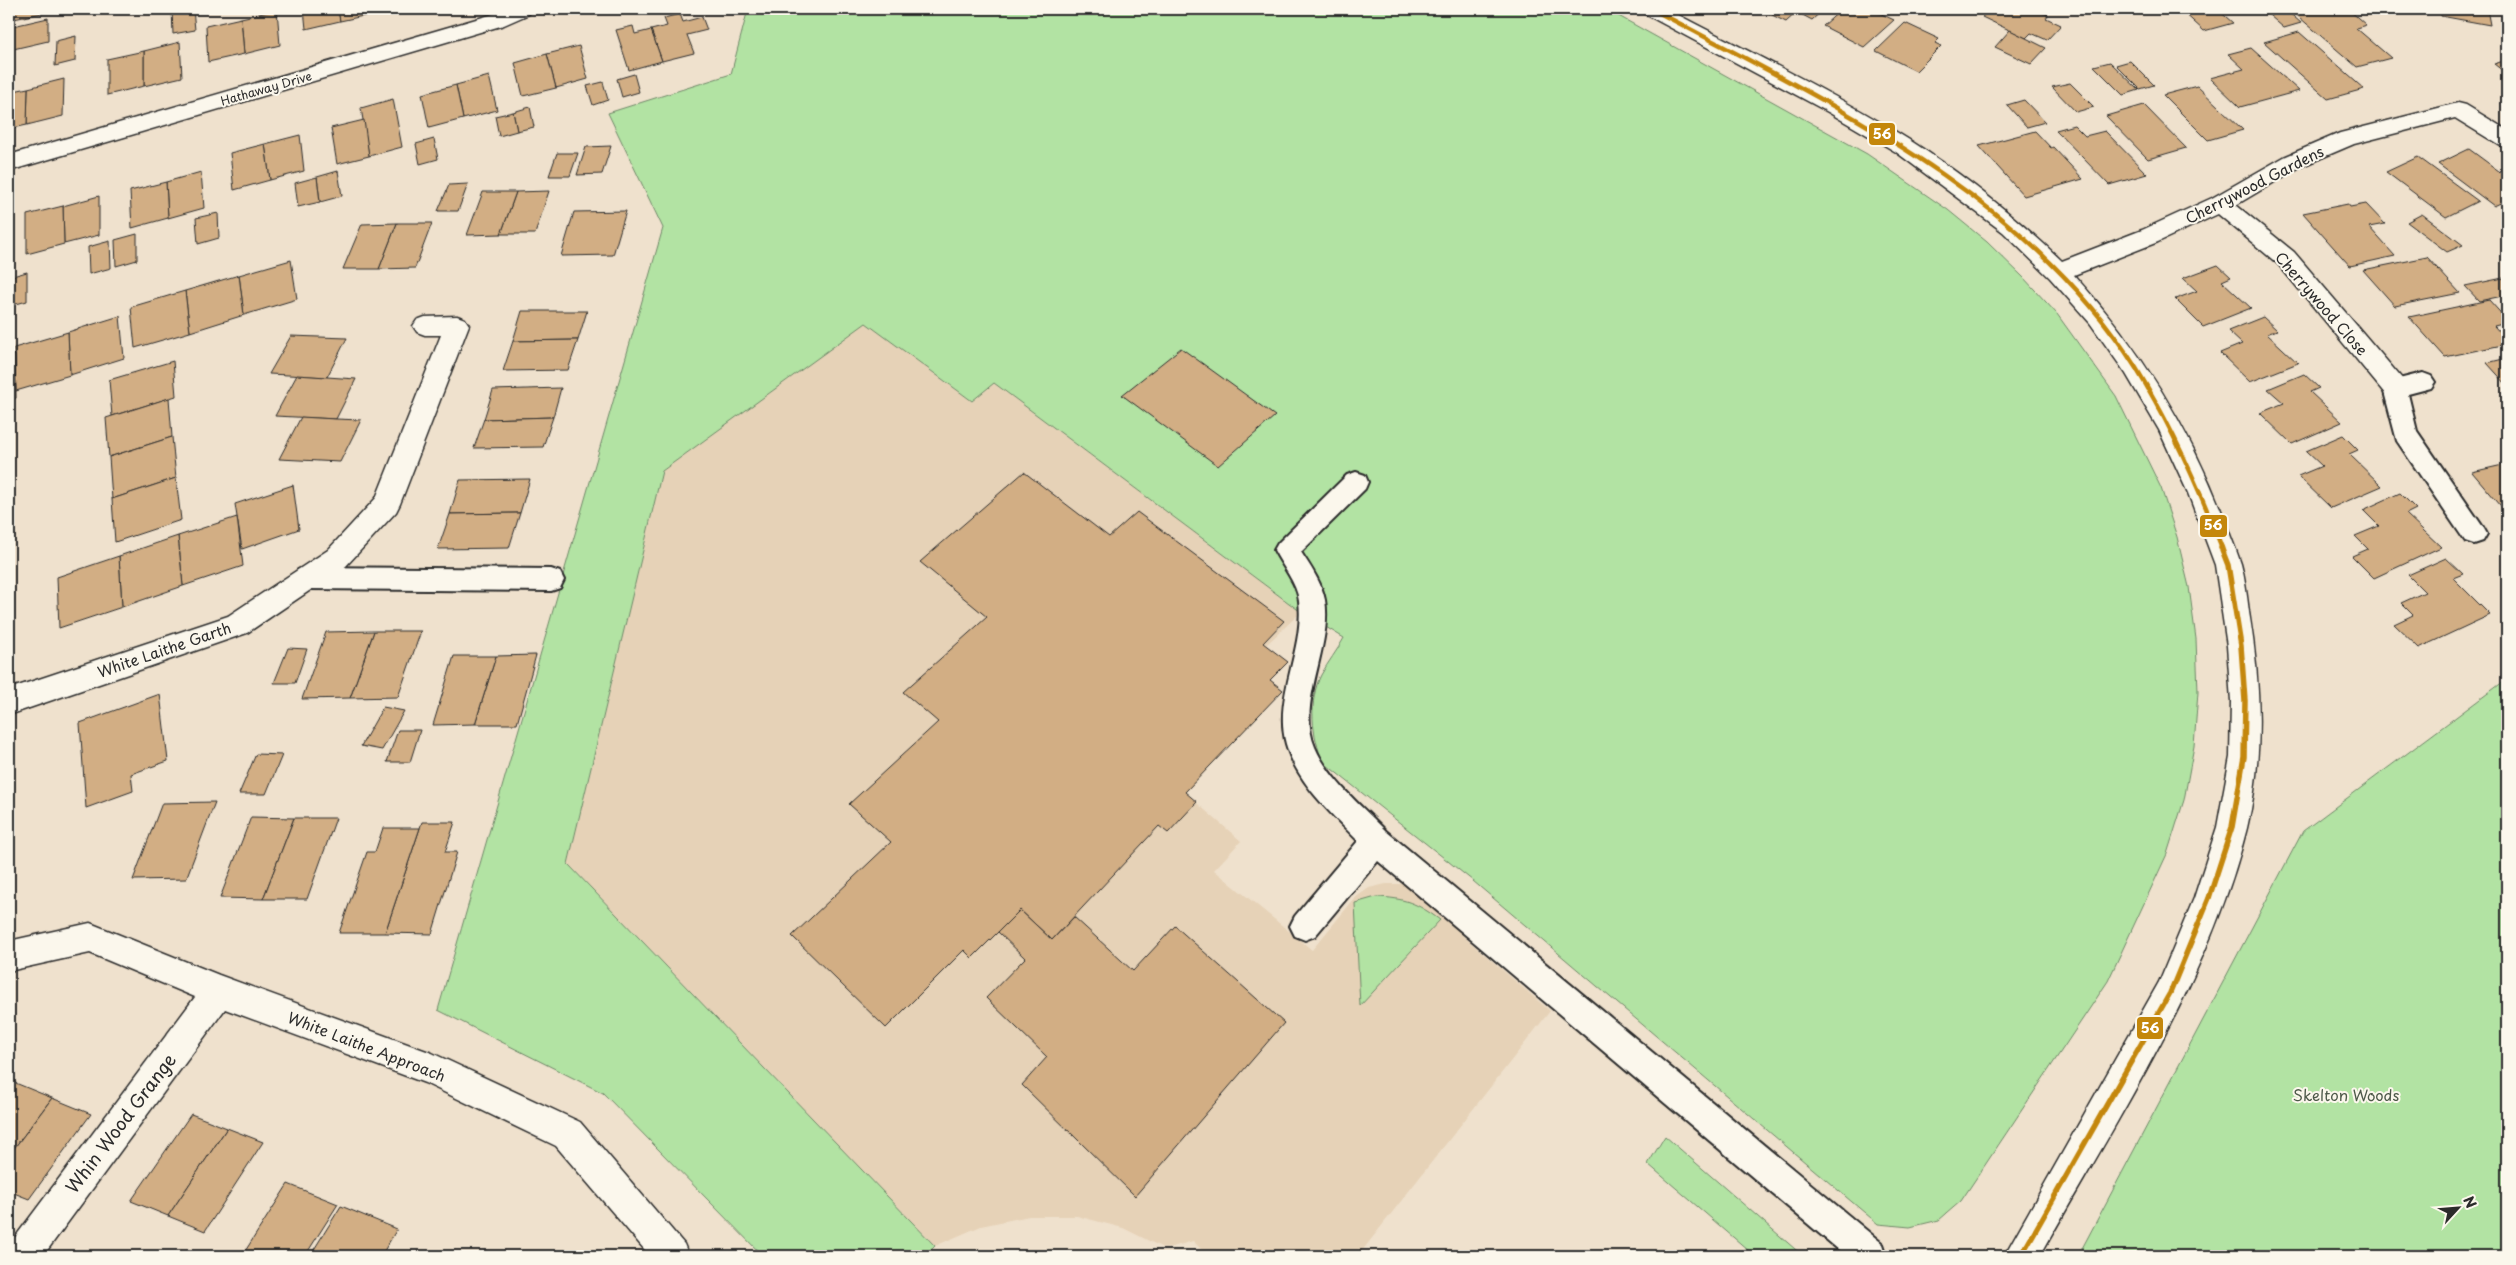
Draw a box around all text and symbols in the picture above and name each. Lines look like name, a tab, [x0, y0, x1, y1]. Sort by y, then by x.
street label: Hathaway Drive	[218, 66, 314, 110]
line badge: 56	[1868, 122, 1896, 146]
text: 56	[1873, 123, 1892, 144]
street label: Cherrywood Gardens	[2181, 139, 2327, 229]
street label: Cherrywood Close	[2270, 246, 2374, 360]
line badge: 56	[2199, 514, 2228, 538]
text: 56	[2204, 514, 2223, 535]
street label: White Laithe Garth	[94, 615, 234, 683]
street label: White Laithe Approach	[285, 1005, 449, 1087]
line badge: 56	[2136, 1016, 2164, 1040]
text: 56	[2141, 1017, 2160, 1038]
street label: Whin Wood Grange	[58, 1047, 182, 1199]
park label: Skelton Woods	[2293, 1083, 2399, 1106]
north arrow	[2434, 1182, 2484, 1232]
text: N	[2458, 1192, 2482, 1212]

